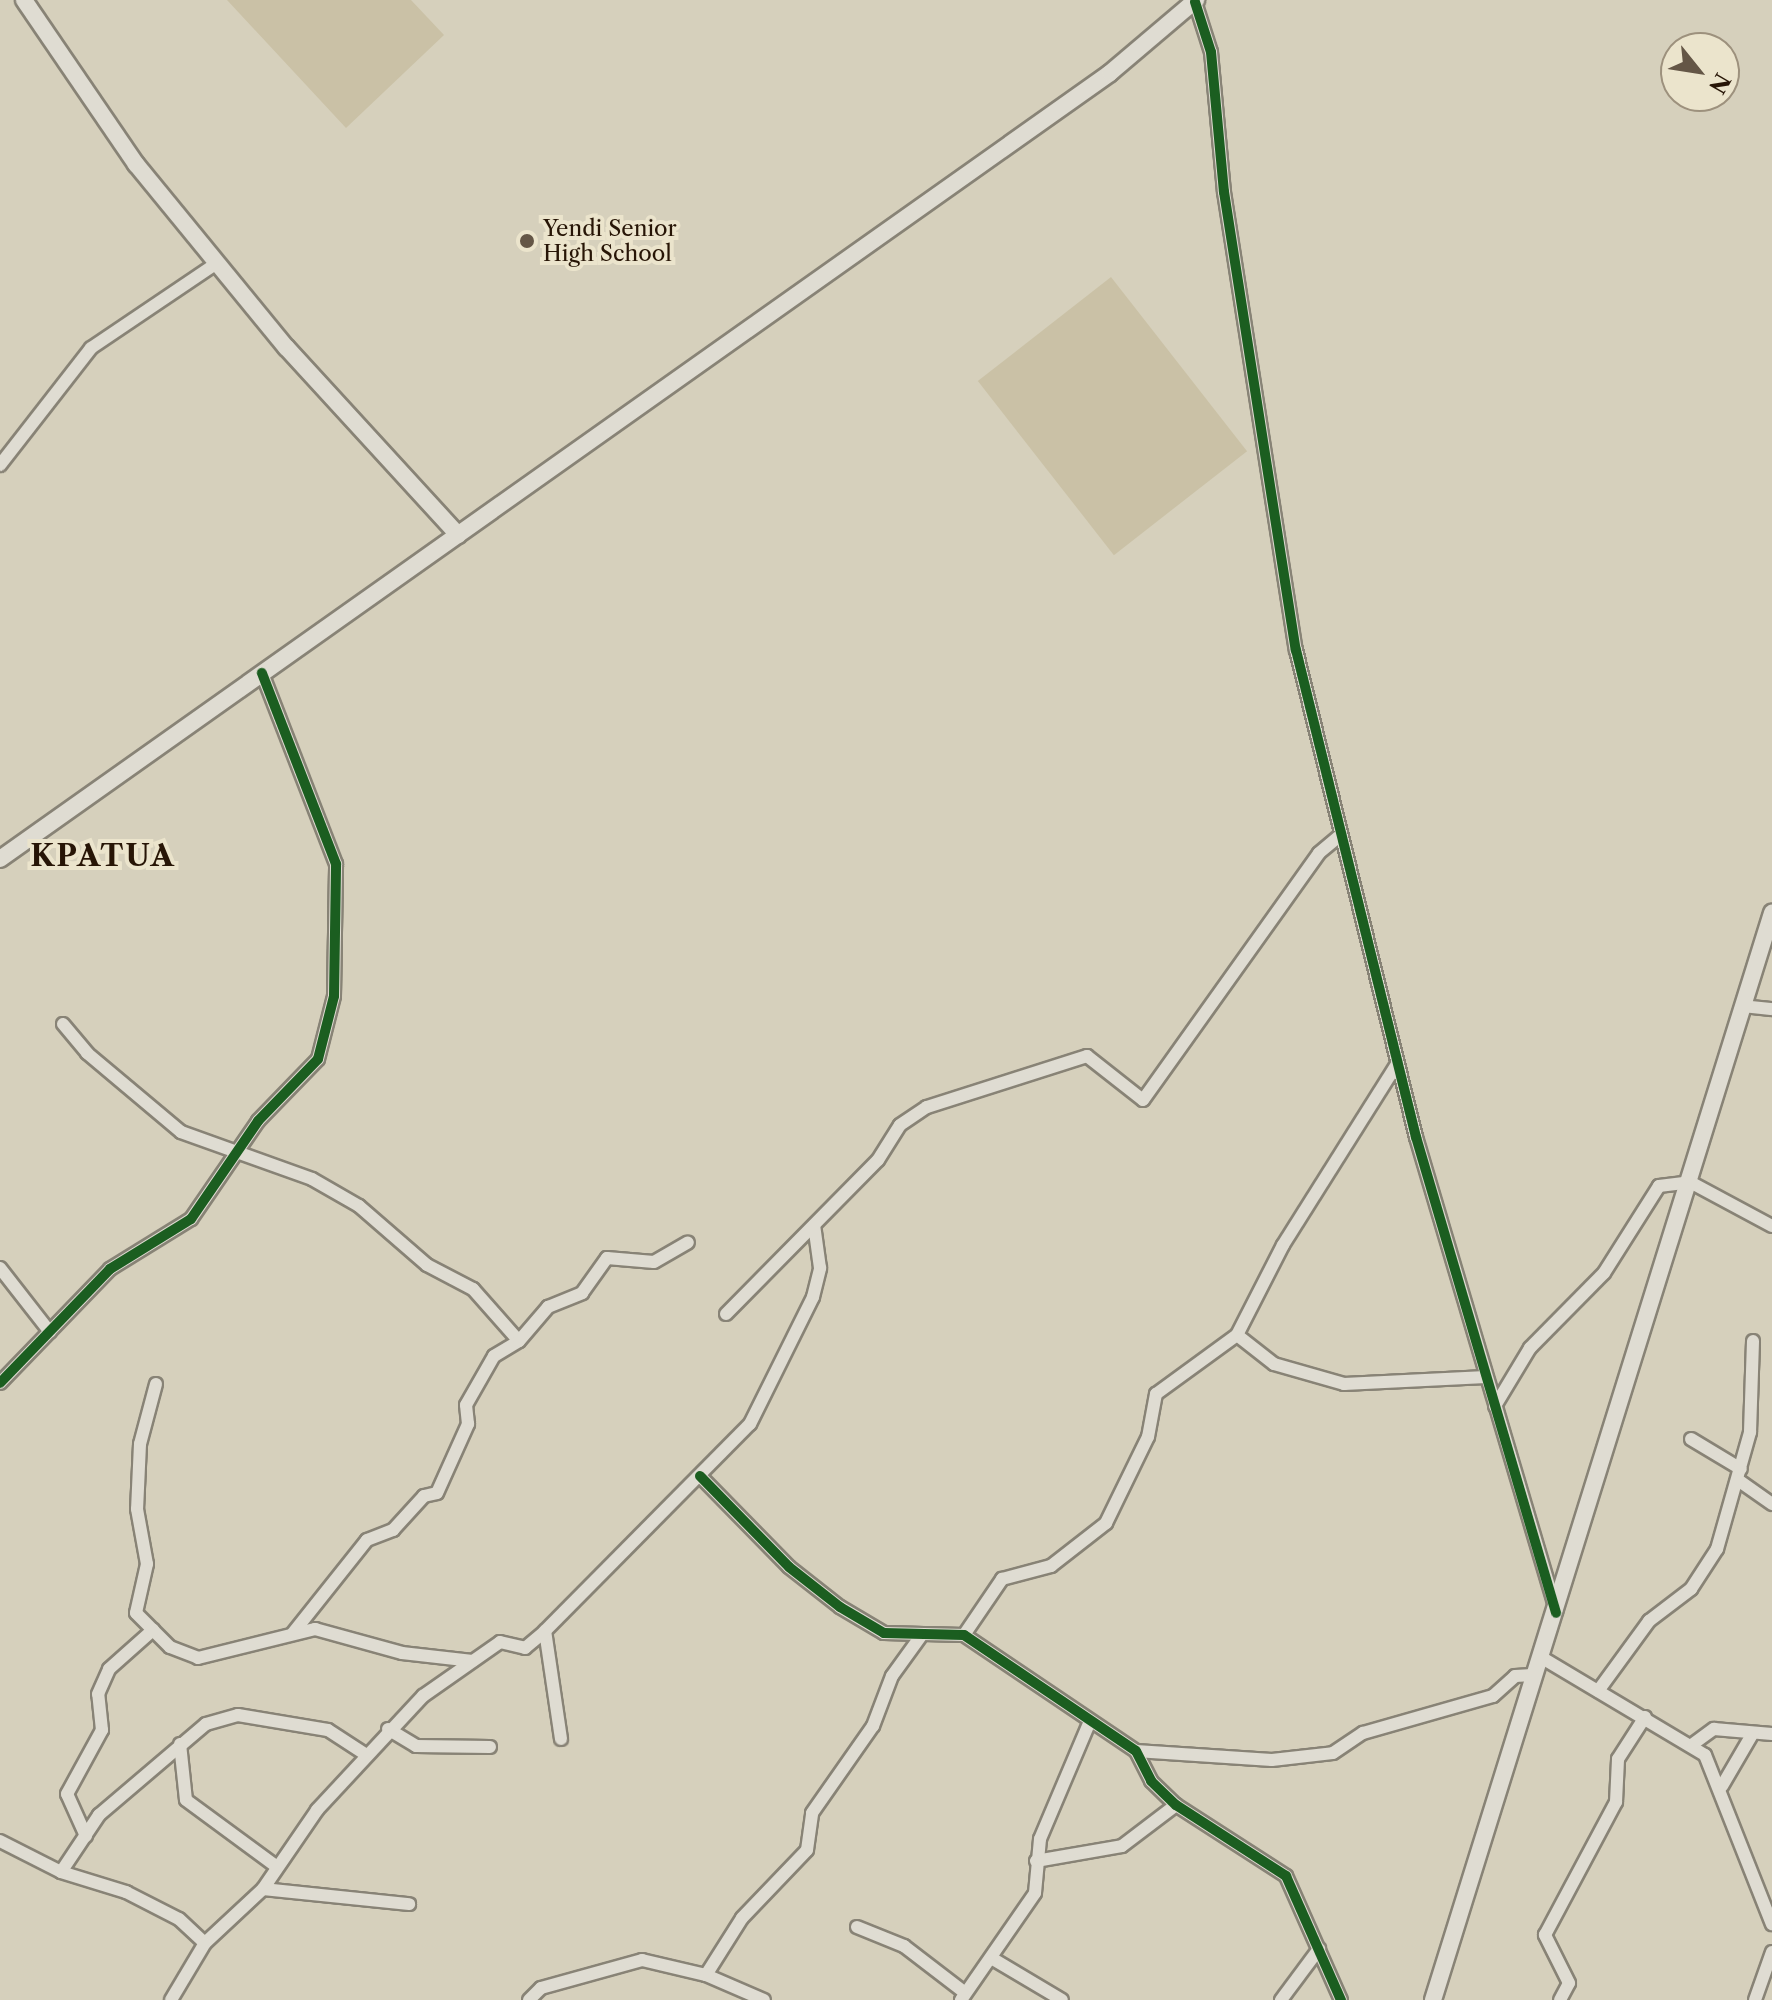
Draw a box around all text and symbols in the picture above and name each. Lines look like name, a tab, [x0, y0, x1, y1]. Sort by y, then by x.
north arrow	[1660, 32, 1740, 112]
text: N	[1703, 68, 1736, 98]
place label: Yendi Senior High School	[543, 215, 677, 266]
marker: Yendi Senior High School	[518, 232, 536, 250]
district label: KPATUA	[30, 838, 176, 874]

